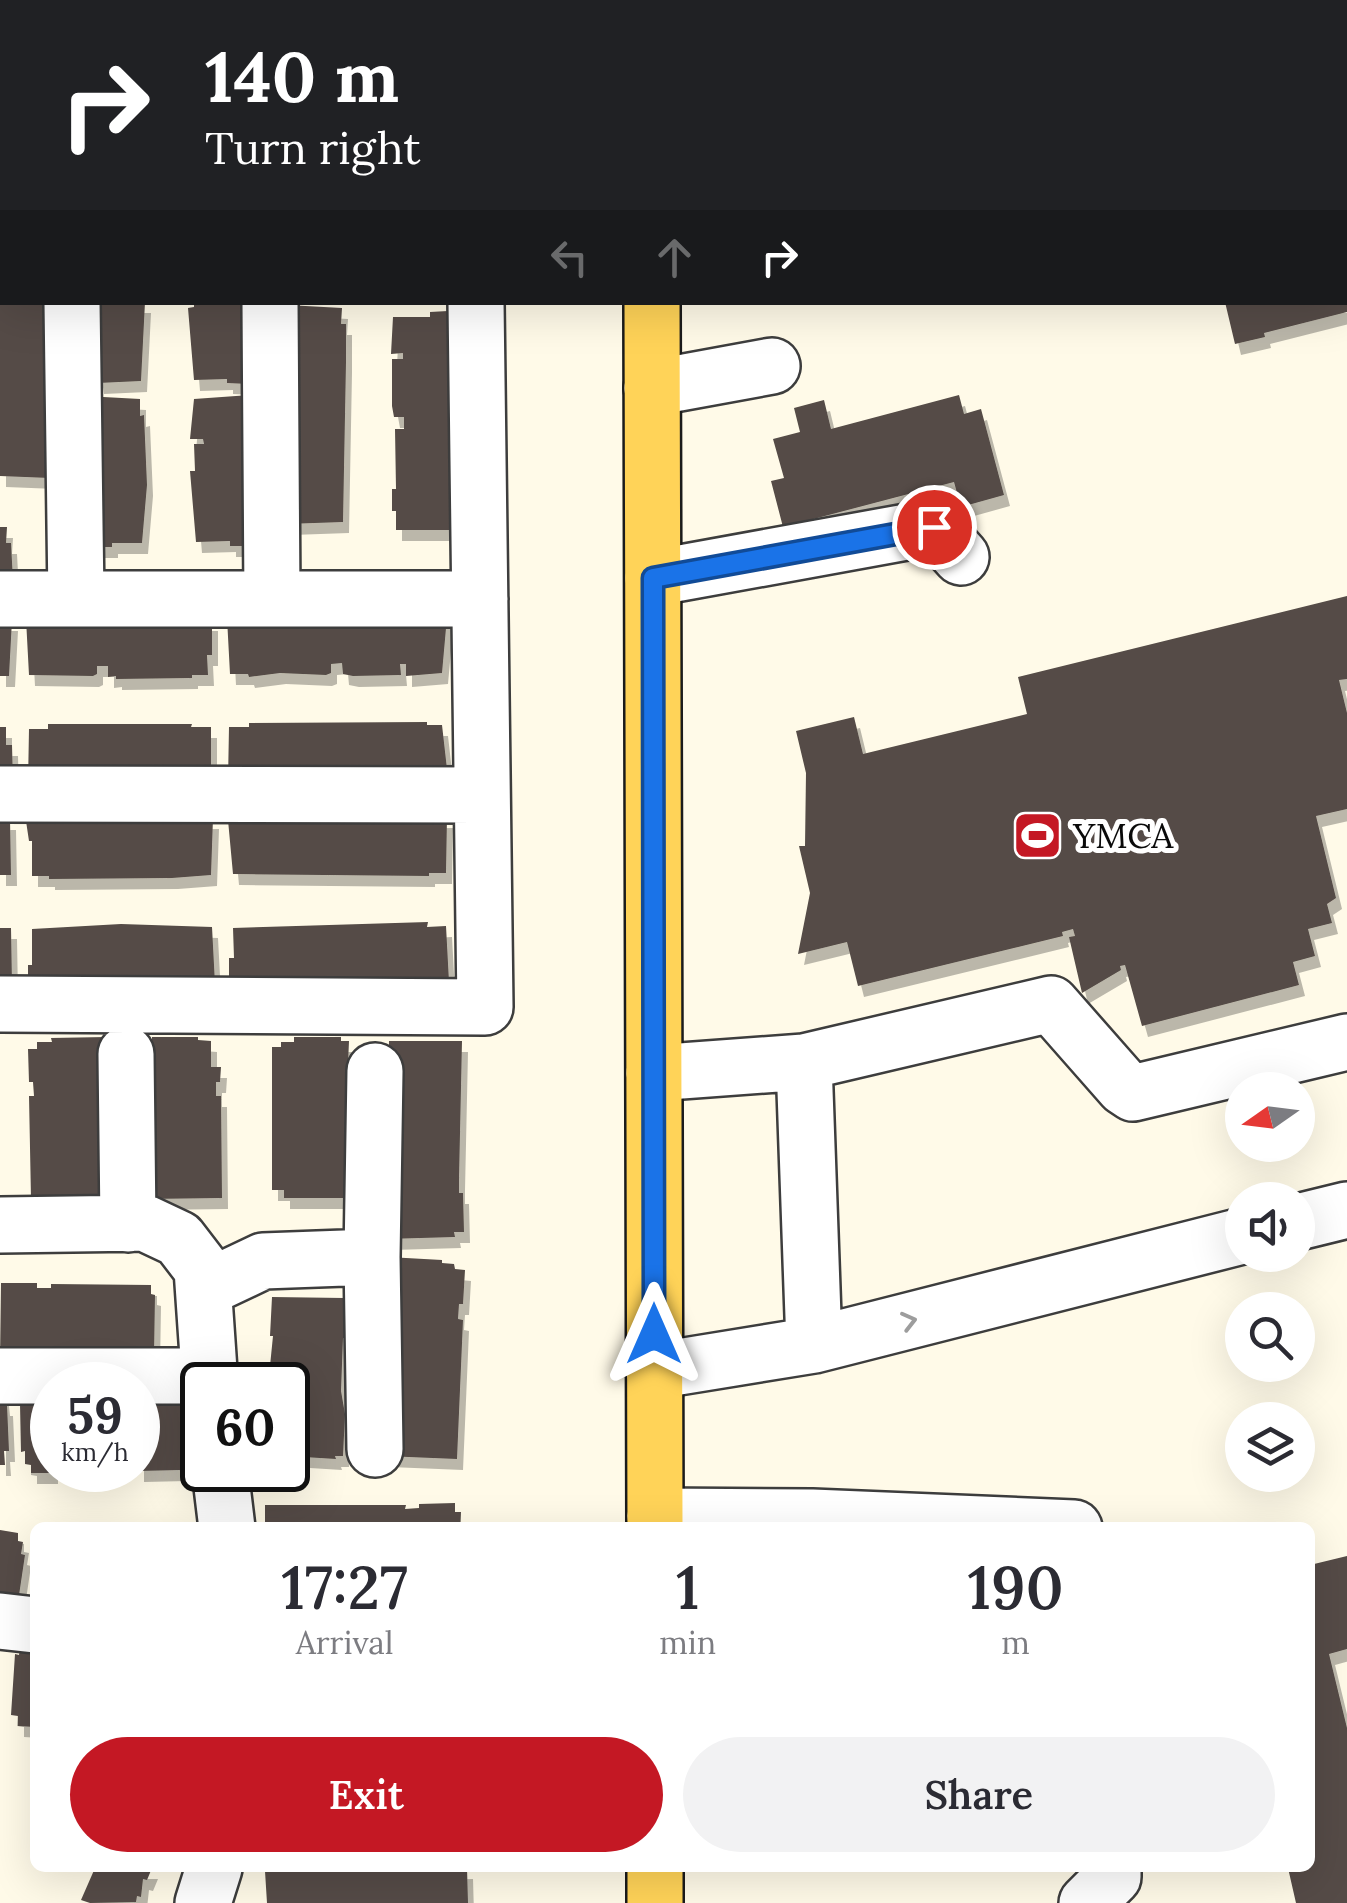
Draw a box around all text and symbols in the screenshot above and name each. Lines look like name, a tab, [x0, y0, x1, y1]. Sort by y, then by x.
text: 140 m	[205, 32, 399, 121]
icon: right	[40, 40, 170, 170]
text: Turn right	[205, 119, 421, 176]
icon: left	[542, 230, 597, 285]
icon: ahead	[647, 230, 702, 285]
icon: right	[752, 230, 807, 285]
pin	[892, 485, 977, 570]
icon: arrive	[907, 500, 962, 555]
sports icon: YMCA	[1012, 809, 1064, 861]
place label: YMCA	[1072, 813, 1174, 858]
north arrow	[1225, 1072, 1315, 1162]
map controls	[1225, 1072, 1315, 1492]
button: sound	[1225, 1182, 1315, 1272]
position arrow	[602, 1282, 706, 1386]
button: search	[1225, 1292, 1315, 1382]
one-way arrow	[900, 1312, 917, 1333]
speed limit sign: 60	[180, 1362, 310, 1492]
text: 59	[67, 1383, 123, 1447]
button: layers	[1225, 1402, 1315, 1492]
text: km/h	[61, 1436, 129, 1468]
text: 17:27	[281, 1549, 408, 1625]
text: 1	[676, 1549, 699, 1625]
text: 190	[968, 1549, 1064, 1625]
text: Arrival	[296, 1622, 394, 1663]
text: min	[659, 1622, 716, 1663]
text: m	[1001, 1622, 1030, 1663]
button: Exit	[70, 1737, 663, 1852]
button: Share	[683, 1737, 1275, 1852]

